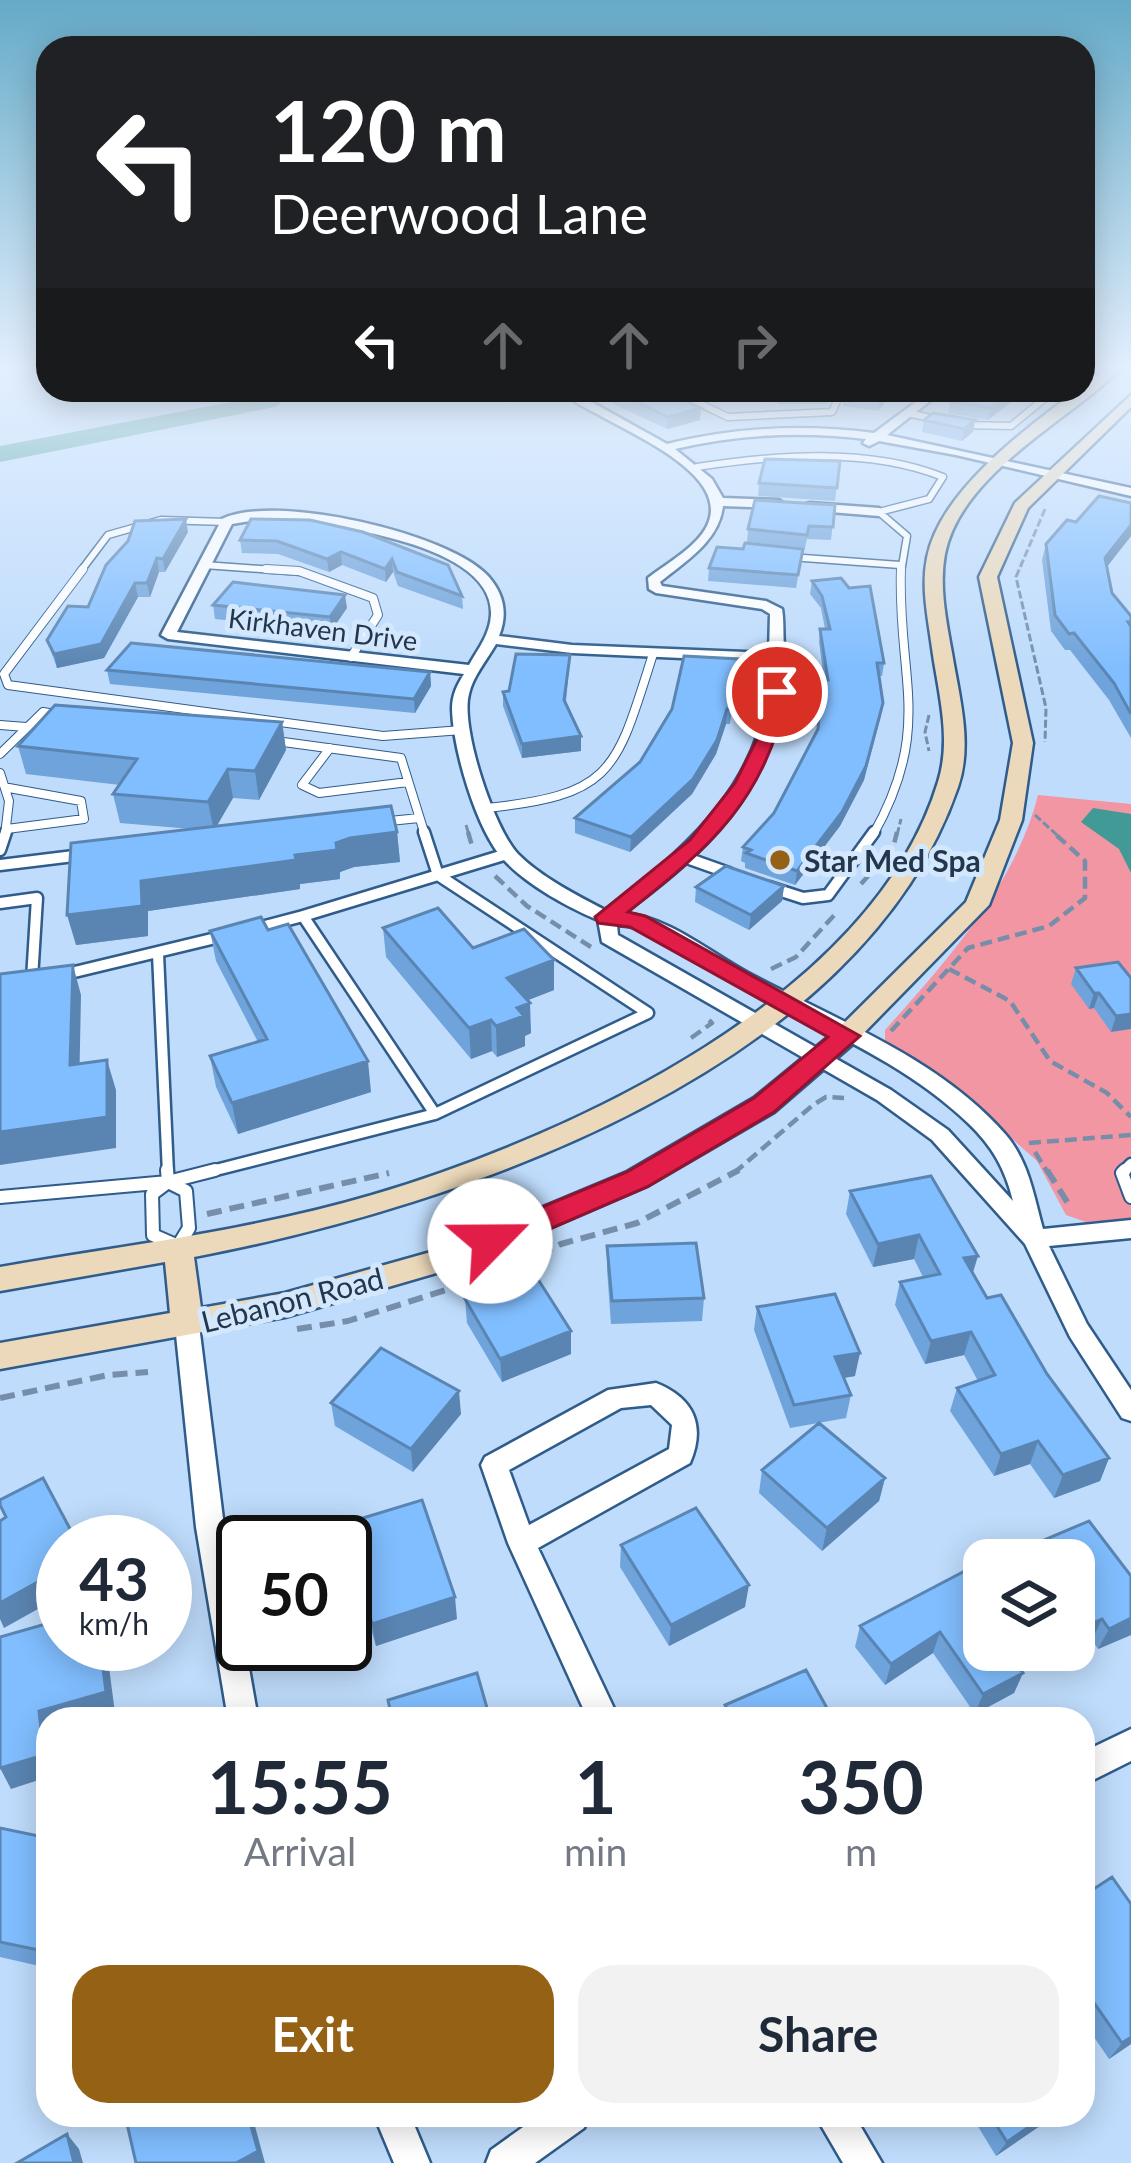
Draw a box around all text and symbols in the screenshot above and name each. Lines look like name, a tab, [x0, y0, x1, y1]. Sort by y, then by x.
text: 120 m	[270, 79, 507, 180]
icon: left	[72, 84, 228, 240]
text: Deerwood Lane	[270, 181, 648, 246]
icon: left	[344, 312, 410, 378]
icon: ahead	[470, 312, 536, 378]
icon: ahead	[596, 312, 662, 378]
icon: right	[722, 312, 788, 378]
street label: Kirkhaven Drive	[227, 601, 419, 657]
pin	[726, 641, 828, 743]
icon: arrive	[744, 659, 810, 725]
place label: Star Med Spa	[804, 842, 981, 878]
marker: Star Med Spa	[767, 847, 793, 873]
position arrow	[427, 1178, 553, 1304]
street label: Lebanon Road	[197, 1259, 387, 1339]
speed limit sign: 50	[216, 1515, 372, 1671]
map controls	[963, 1539, 1095, 1671]
button: layers	[963, 1539, 1095, 1671]
text: 43	[79, 1542, 149, 1614]
text: km/h	[79, 1605, 149, 1641]
text: 15:55	[207, 1743, 393, 1829]
text: 1	[575, 1743, 617, 1829]
text: 350	[798, 1743, 924, 1829]
text: Arrival	[244, 1828, 356, 1874]
text: min	[564, 1828, 627, 1874]
text: m	[845, 1828, 877, 1874]
button: Exit	[72, 1965, 554, 2103]
button: Share	[578, 1965, 1059, 2103]

